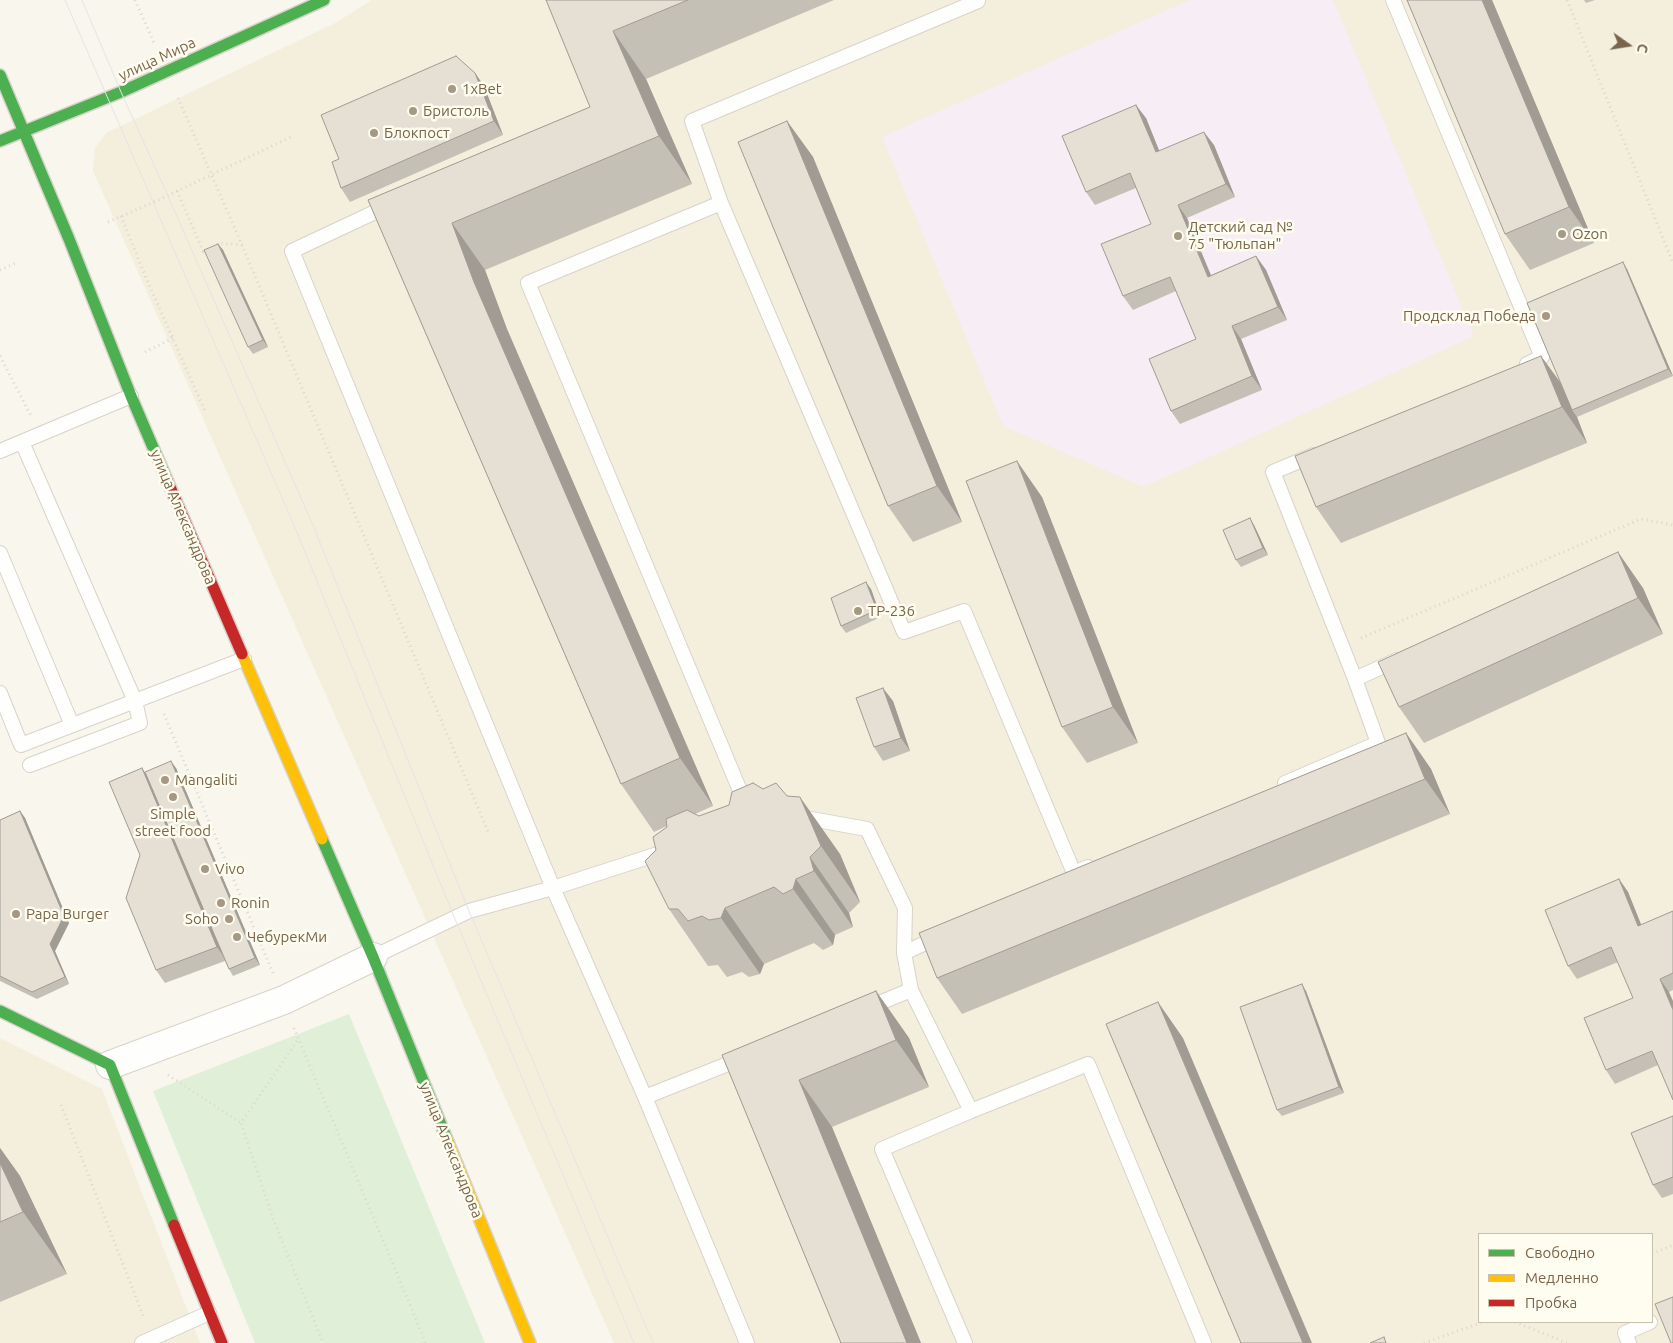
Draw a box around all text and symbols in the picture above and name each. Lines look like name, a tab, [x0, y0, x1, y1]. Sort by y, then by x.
north arrow	[1603, 20, 1653, 70]
street label: улица Мира	[116, 33, 198, 85]
text: С	[1634, 42, 1651, 55]
place label: 1xBet	[462, 80, 502, 98]
marker: 1xBet	[446, 83, 458, 95]
place label: Бристоль	[423, 102, 489, 120]
marker: Бристоль	[407, 105, 419, 117]
place label: Блокпост	[384, 124, 450, 142]
marker: Блокпост	[368, 127, 380, 139]
place label: Детский сад № 75 "Тюльпан"	[1188, 218, 1293, 253]
place label: Ozon	[1572, 225, 1608, 243]
marker: Ozon	[1556, 228, 1568, 240]
marker: Детский сад № 75 "Тюльпан"	[1172, 230, 1184, 242]
place label: Продсклад Победа	[1403, 307, 1536, 325]
marker: Продсклад Победа	[1540, 310, 1552, 322]
street label: улица Александрова	[146, 447, 220, 587]
place label: ТР-236	[868, 602, 915, 620]
marker: ТР-236	[852, 605, 864, 617]
place label: Mangaliti	[175, 771, 238, 789]
marker: Mangaliti	[159, 774, 171, 786]
marker: Simple street food	[167, 791, 179, 803]
place label: Simple street food	[135, 805, 211, 840]
place label: Vivo	[215, 860, 245, 878]
marker: Vivo	[199, 863, 211, 875]
place label: Ronin	[231, 894, 270, 912]
marker: Ronin	[215, 897, 227, 909]
place label: Papa Burger	[26, 905, 109, 923]
marker: Papa Burger	[10, 908, 22, 920]
place label: Soho	[185, 910, 219, 928]
marker: Soho	[223, 913, 235, 925]
place label: ЧебурекМи	[247, 928, 327, 946]
marker: ЧебурекМи	[231, 931, 243, 943]
street label: улица Александрова	[416, 1079, 486, 1221]
legend	[1478, 1233, 1653, 1323]
text: Свободно	[1525, 1244, 1595, 1261]
text: Медленно	[1525, 1269, 1599, 1286]
text: Пробка	[1525, 1294, 1577, 1311]

